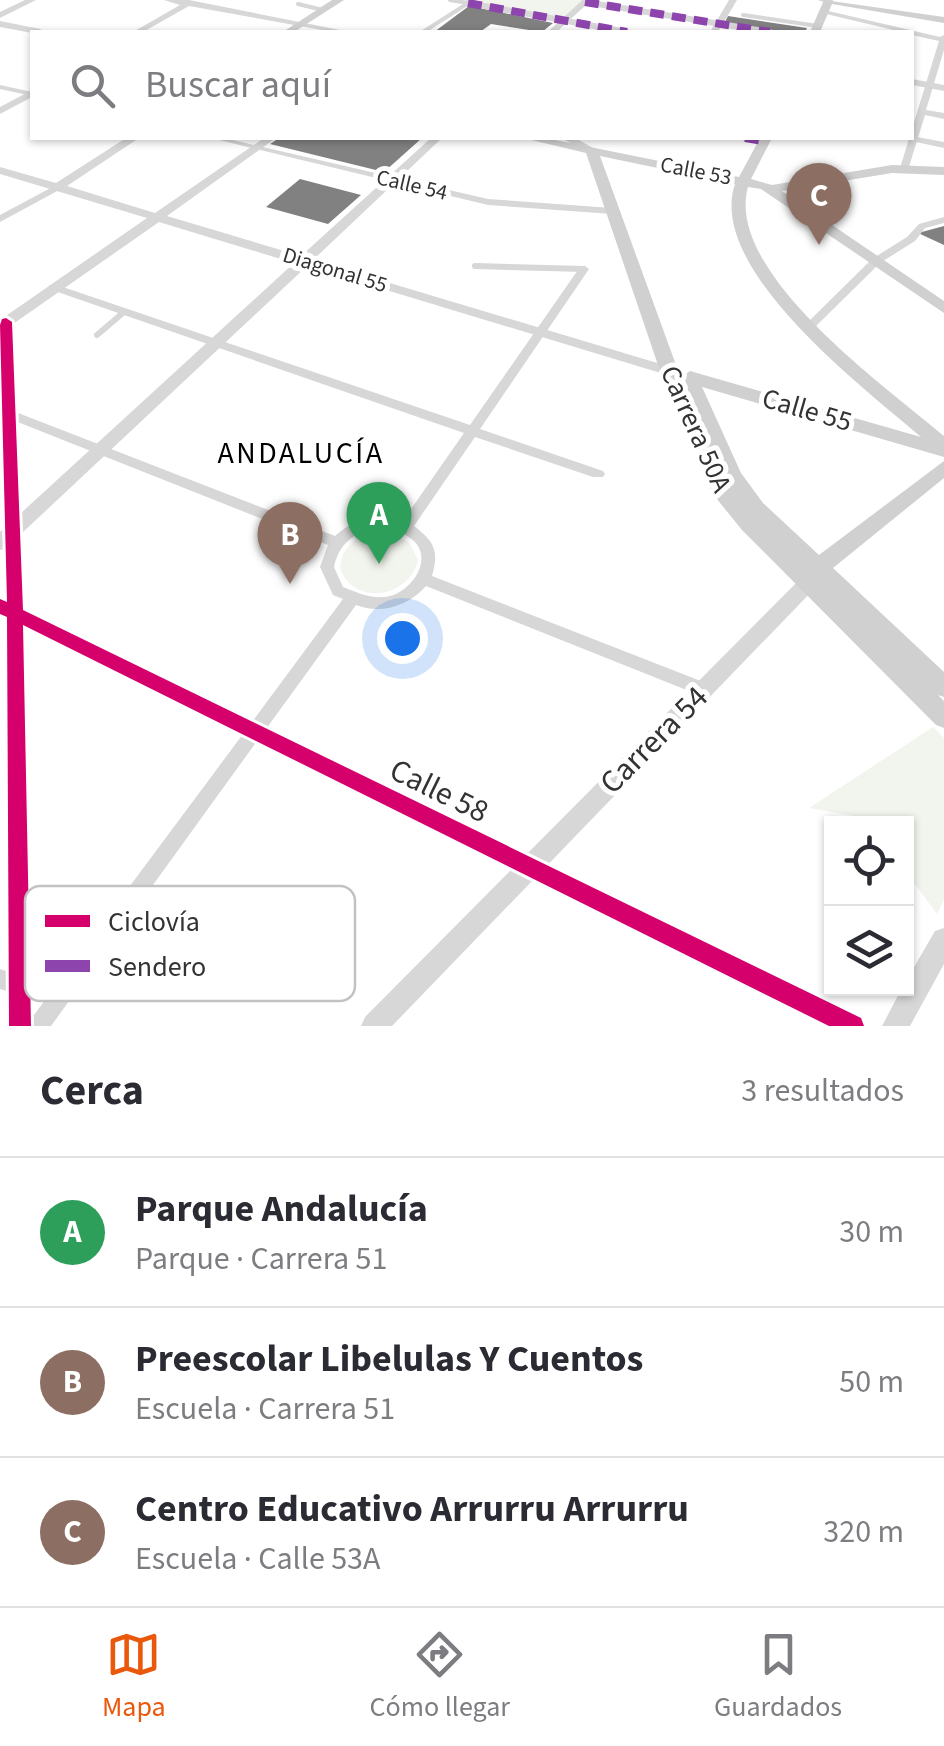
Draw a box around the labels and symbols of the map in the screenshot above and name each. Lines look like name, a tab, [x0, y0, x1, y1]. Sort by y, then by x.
street label: Calle 53	[658, 148, 734, 194]
street label: Calle 54	[373, 161, 451, 209]
pin: C	[786, 162, 852, 245]
street label: Diagonal 55	[279, 239, 391, 301]
street label: Carrera 50A	[650, 359, 742, 499]
street label: Calle 55	[757, 378, 857, 442]
district label: ANDALUCÍA	[217, 432, 385, 475]
pin: A	[346, 482, 412, 564]
pin: B	[258, 502, 322, 584]
your location	[377, 613, 428, 664]
street label: Carrera 54	[589, 675, 719, 805]
street label: Calle 58	[382, 747, 496, 835]
legend	[25, 886, 355, 1001]
text: Ciclovía	[108, 902, 200, 942]
text: Sendero	[108, 947, 206, 987]

